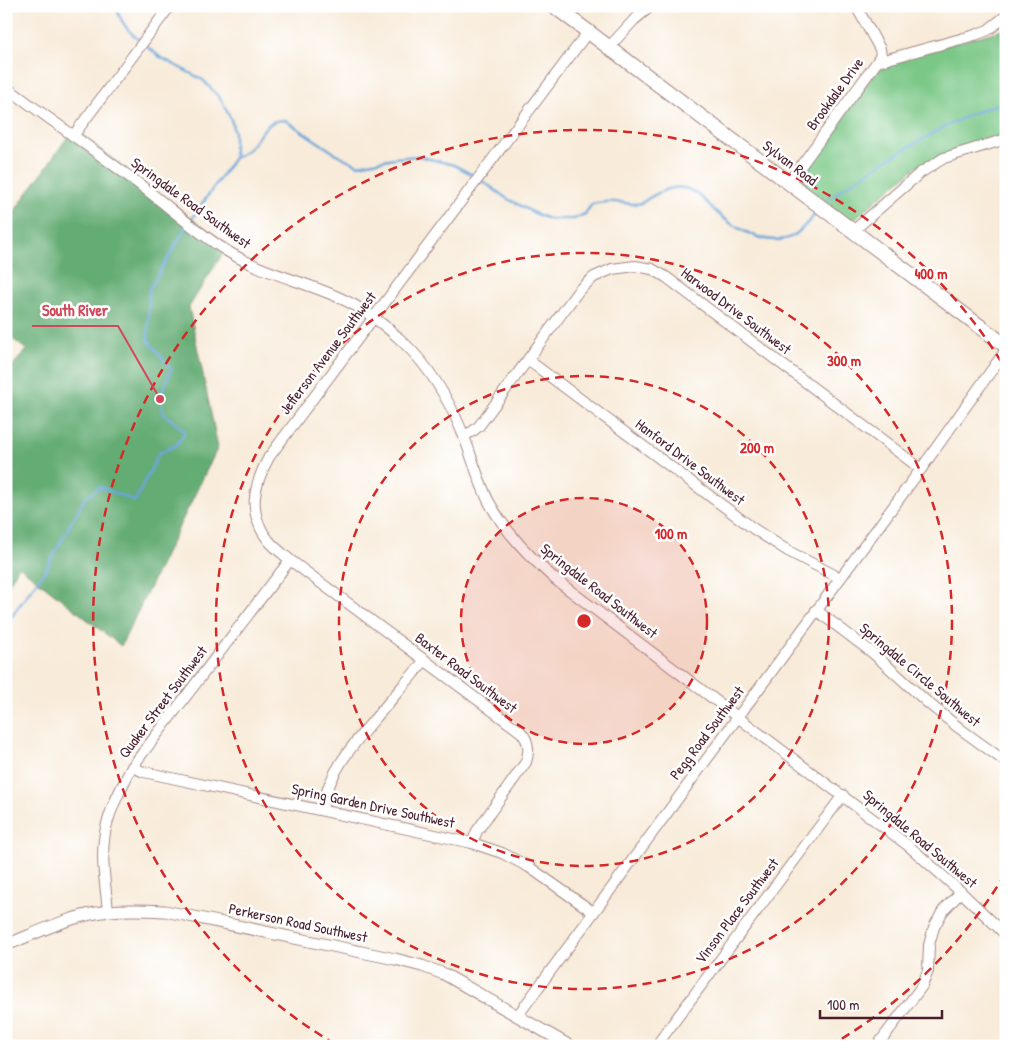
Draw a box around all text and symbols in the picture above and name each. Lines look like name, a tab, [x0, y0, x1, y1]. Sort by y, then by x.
street label: Brookdale Drive	[801, 53, 868, 134]
street label: Sylvan Road	[758, 135, 822, 190]
street label: Springdale Road Southwest	[127, 152, 256, 254]
street label: Harwood Drive Southwest	[677, 262, 796, 359]
text: 400 m	[915, 263, 947, 284]
street label: Jefferson Avenue Southwest	[274, 286, 381, 418]
callout: South River	[32, 295, 118, 326]
text: South River	[42, 299, 109, 321]
text: 300 m	[827, 350, 861, 371]
street label: Hanford Drive Southwest	[631, 413, 750, 510]
text: 200 m	[740, 437, 774, 458]
text: 100 m	[655, 523, 687, 544]
street label: Springdale Road Southwest	[536, 538, 663, 644]
centre of rings	[575, 612, 593, 630]
street label: Springdale Circle Southwest	[855, 618, 986, 732]
street label: Baxter Road Southwest	[411, 627, 522, 718]
street label: Quaker Street Southwest	[113, 641, 212, 762]
street label: Pegg Road Southwest	[664, 681, 749, 784]
street label: Spring Garden Drive Southwest	[290, 778, 457, 833]
street label: Springdale Road Southwest	[859, 785, 983, 893]
street label: Vinson Place Southwest	[690, 853, 784, 968]
street label: Perkerson Road Southwest	[227, 898, 370, 948]
scale bar	[820, 987, 942, 1019]
text: 100 m	[827, 994, 860, 1015]

